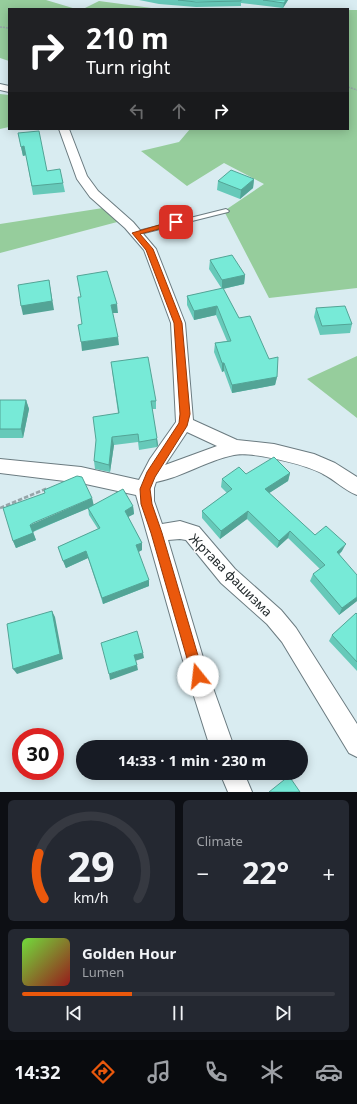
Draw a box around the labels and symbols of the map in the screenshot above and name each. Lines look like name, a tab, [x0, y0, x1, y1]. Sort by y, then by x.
pin	[159, 205, 193, 239]
street label: Жртава фашизма	[185, 529, 277, 621]
position arrow	[177, 655, 219, 697]
speed limit sign: 30	[12, 728, 64, 780]

